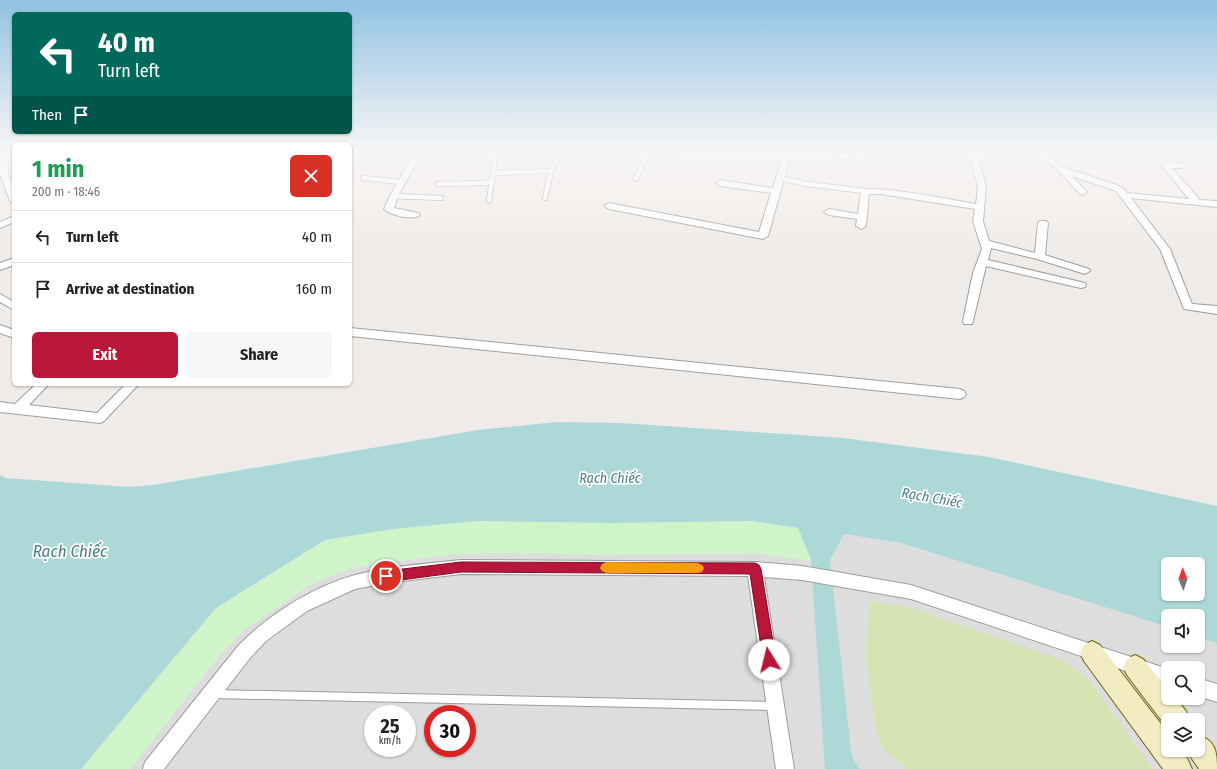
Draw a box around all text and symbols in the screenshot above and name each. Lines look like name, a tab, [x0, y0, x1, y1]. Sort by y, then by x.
text: 40 m	[98, 26, 155, 59]
icon: left	[32, 28, 84, 80]
text: Turn left	[98, 60, 160, 82]
icon: arrive	[70, 104, 92, 126]
text: Then	[32, 106, 62, 124]
text: 1 min	[32, 155, 84, 183]
button: close	[290, 155, 332, 197]
text: 200 m · 18:46	[32, 184, 100, 199]
icon: left	[32, 226, 54, 248]
text: Turn left	[66, 228, 119, 246]
text: 40 m	[302, 228, 332, 246]
icon: arrive	[32, 278, 54, 300]
text: Arrive at destination	[66, 280, 194, 298]
text: 160 m	[296, 280, 332, 298]
button: Exit	[32, 332, 178, 378]
button: Share	[186, 332, 332, 378]
water label: Rạch Chiếc	[579, 469, 642, 487]
water label: Rạch Chiếc	[900, 483, 965, 512]
water label: Rạch Chiếc	[33, 541, 108, 562]
north arrow	[1161, 557, 1205, 601]
map controls	[1161, 557, 1205, 757]
pin	[369, 559, 403, 593]
icon: arrive	[375, 565, 397, 587]
button: sound	[1161, 609, 1205, 653]
position arrow	[748, 639, 790, 681]
button: search	[1161, 661, 1205, 705]
speed limit sign: 30	[424, 705, 476, 757]
button: layers	[1161, 713, 1205, 757]
text: 25	[380, 714, 400, 738]
text: km/h	[379, 735, 401, 747]

